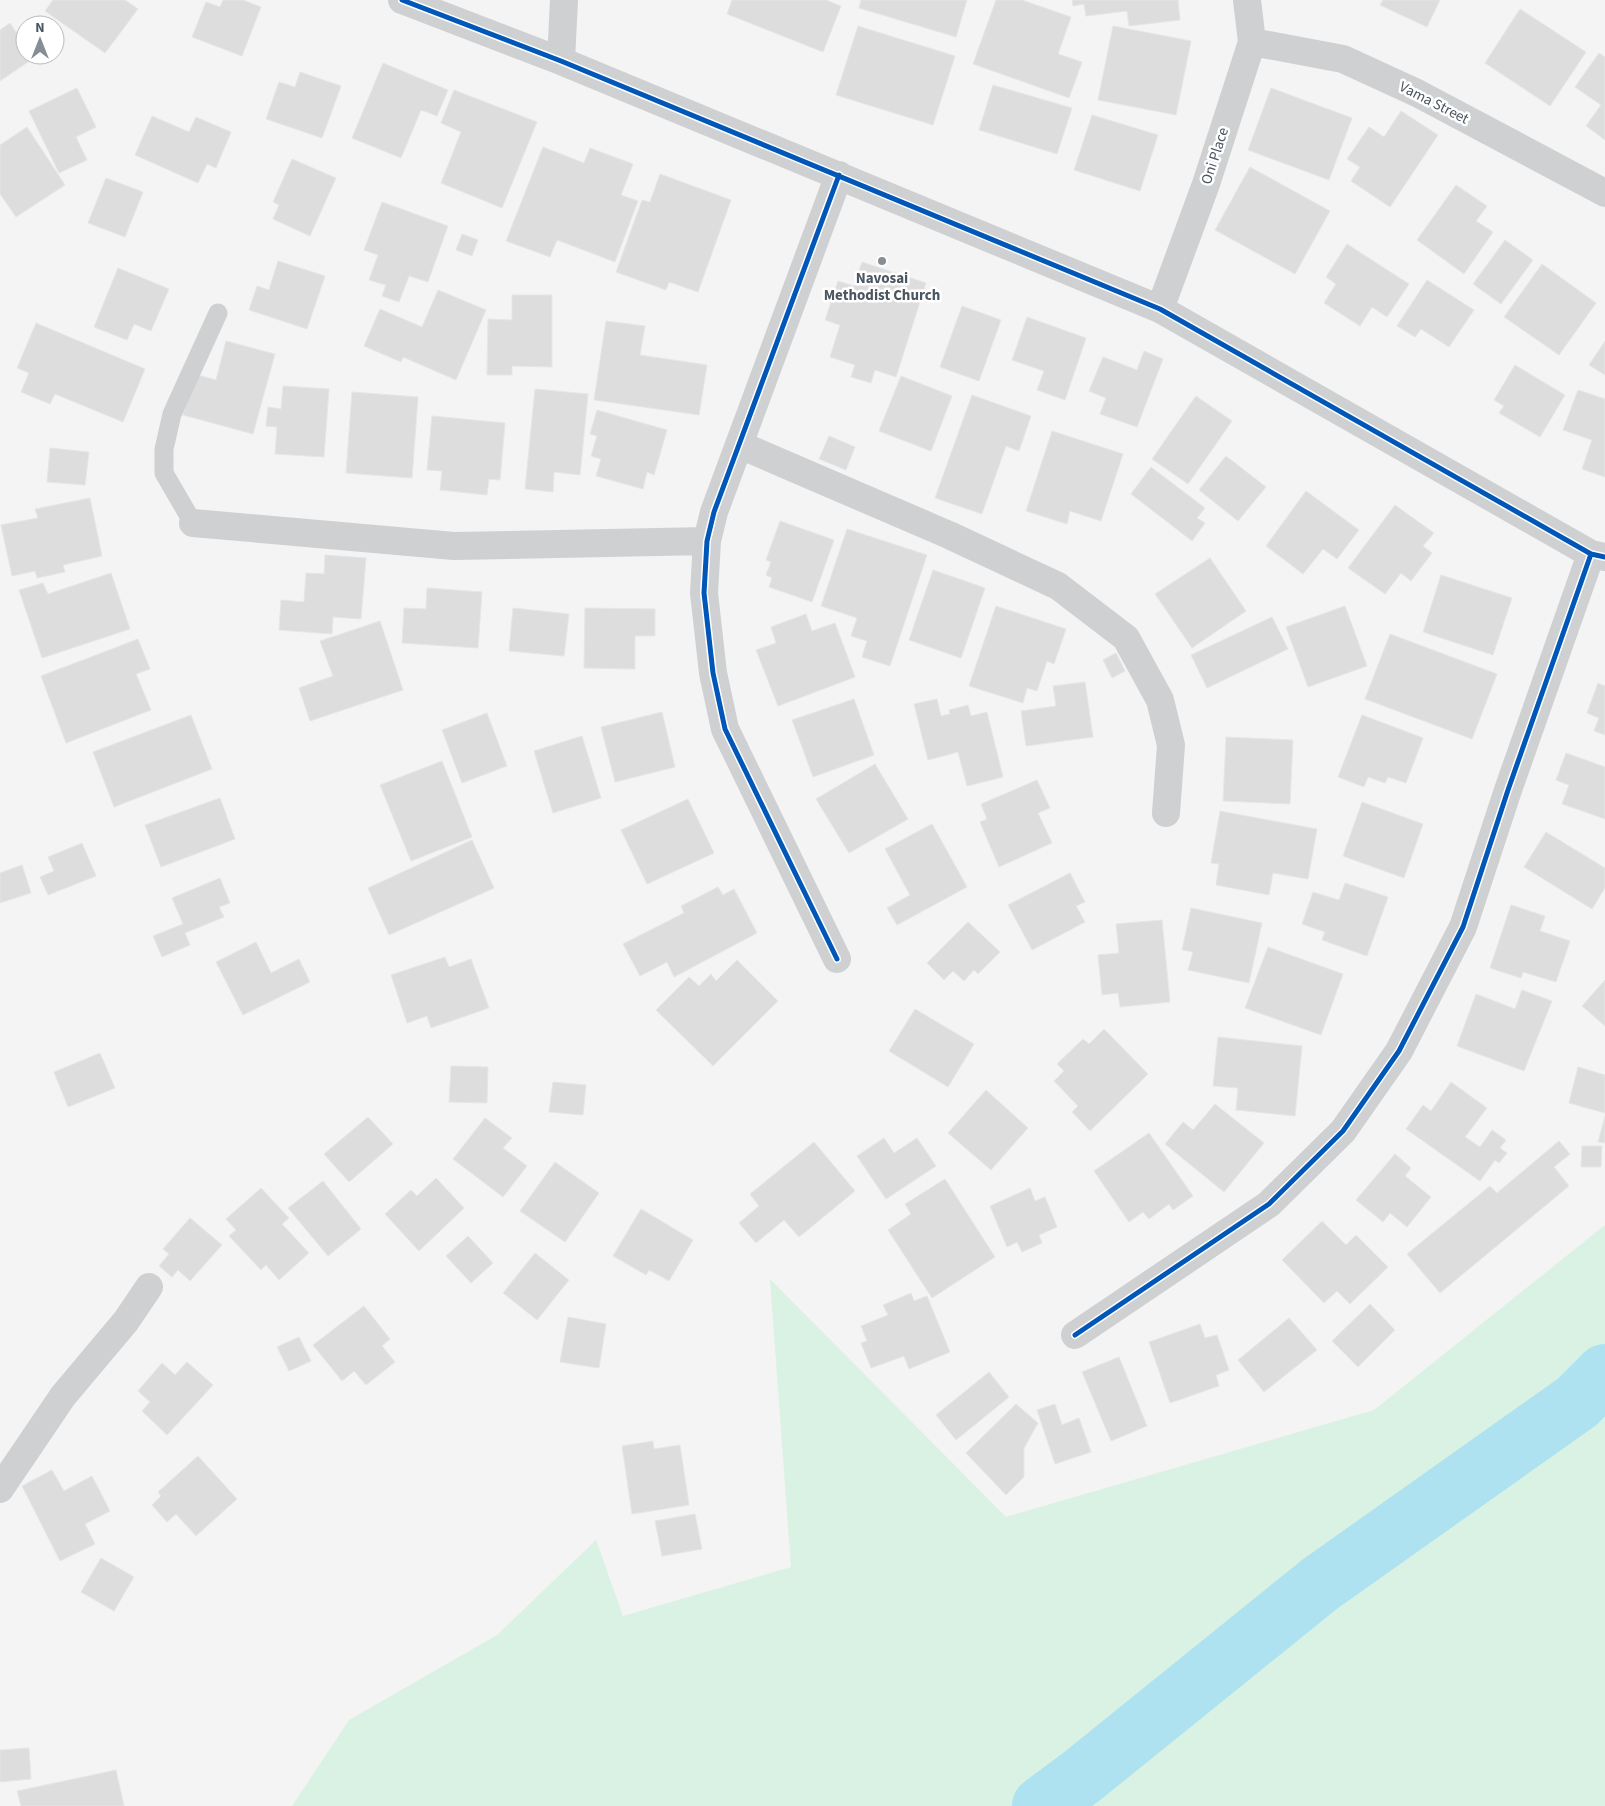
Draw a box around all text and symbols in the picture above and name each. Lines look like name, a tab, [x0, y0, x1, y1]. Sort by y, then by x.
north arrow	[15, 15, 65, 65]
text: N	[35, 18, 45, 38]
street label: Vama Street	[1396, 76, 1472, 130]
street label: Oni Place	[1196, 125, 1234, 187]
marker: Navosai Methodist Church	[876, 255, 888, 267]
place label: Navosai Methodist Church	[824, 268, 940, 306]

